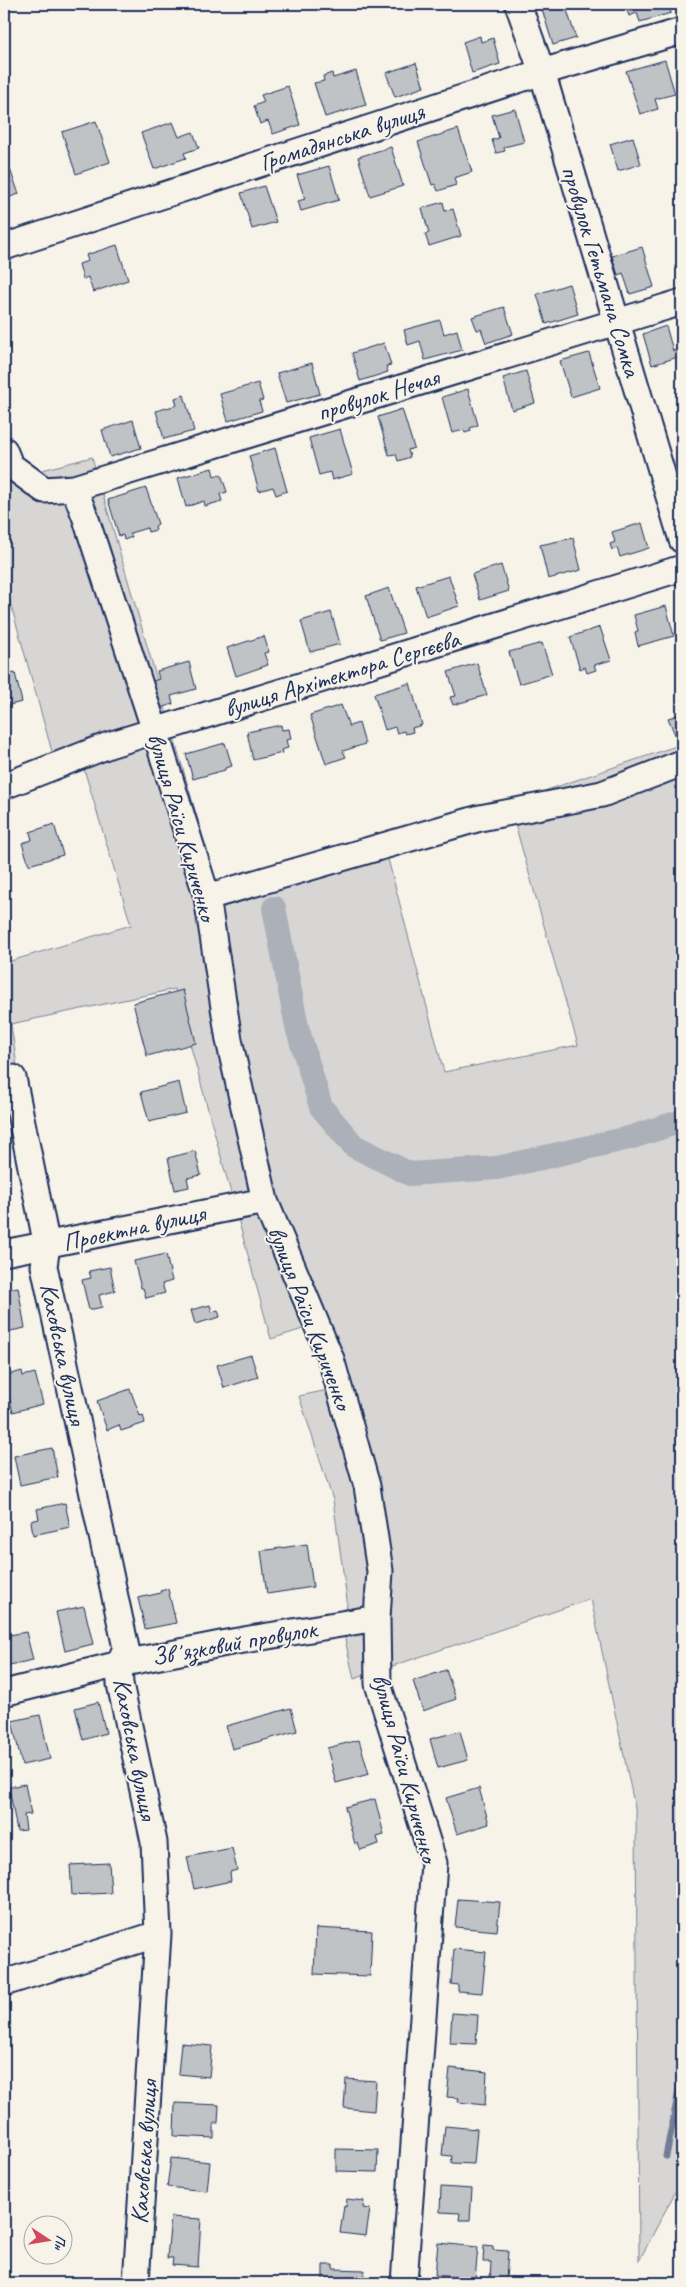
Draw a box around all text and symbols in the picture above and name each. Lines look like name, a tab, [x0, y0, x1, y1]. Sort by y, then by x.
street label: Громадянська вулиця	[256, 95, 429, 179]
street label: провулок Гетьмана Сомка	[554, 162, 649, 382]
street label: провулок Нечая	[313, 361, 445, 429]
street label: вулиця Архітектора Сергєєва	[221, 622, 465, 725]
street label: вулиця Раїси Кириченко	[140, 729, 225, 928]
street label: Проектна вулиця	[60, 1197, 211, 1259]
street label: вулиця Раїси Кириченко	[260, 1222, 361, 1417]
street label: Каховська вулиця	[32, 1280, 94, 1430]
street label: Звʼязковий провулок	[149, 1612, 321, 1674]
street label: вулиця Раїси Кириченко	[364, 1670, 446, 1869]
street label: Каховська вулиця	[106, 1675, 165, 1825]
street label: Каховська вулиця	[123, 2077, 165, 2225]
north arrow	[22, 2214, 72, 2264]
text: Пн	[50, 2234, 70, 2252]

